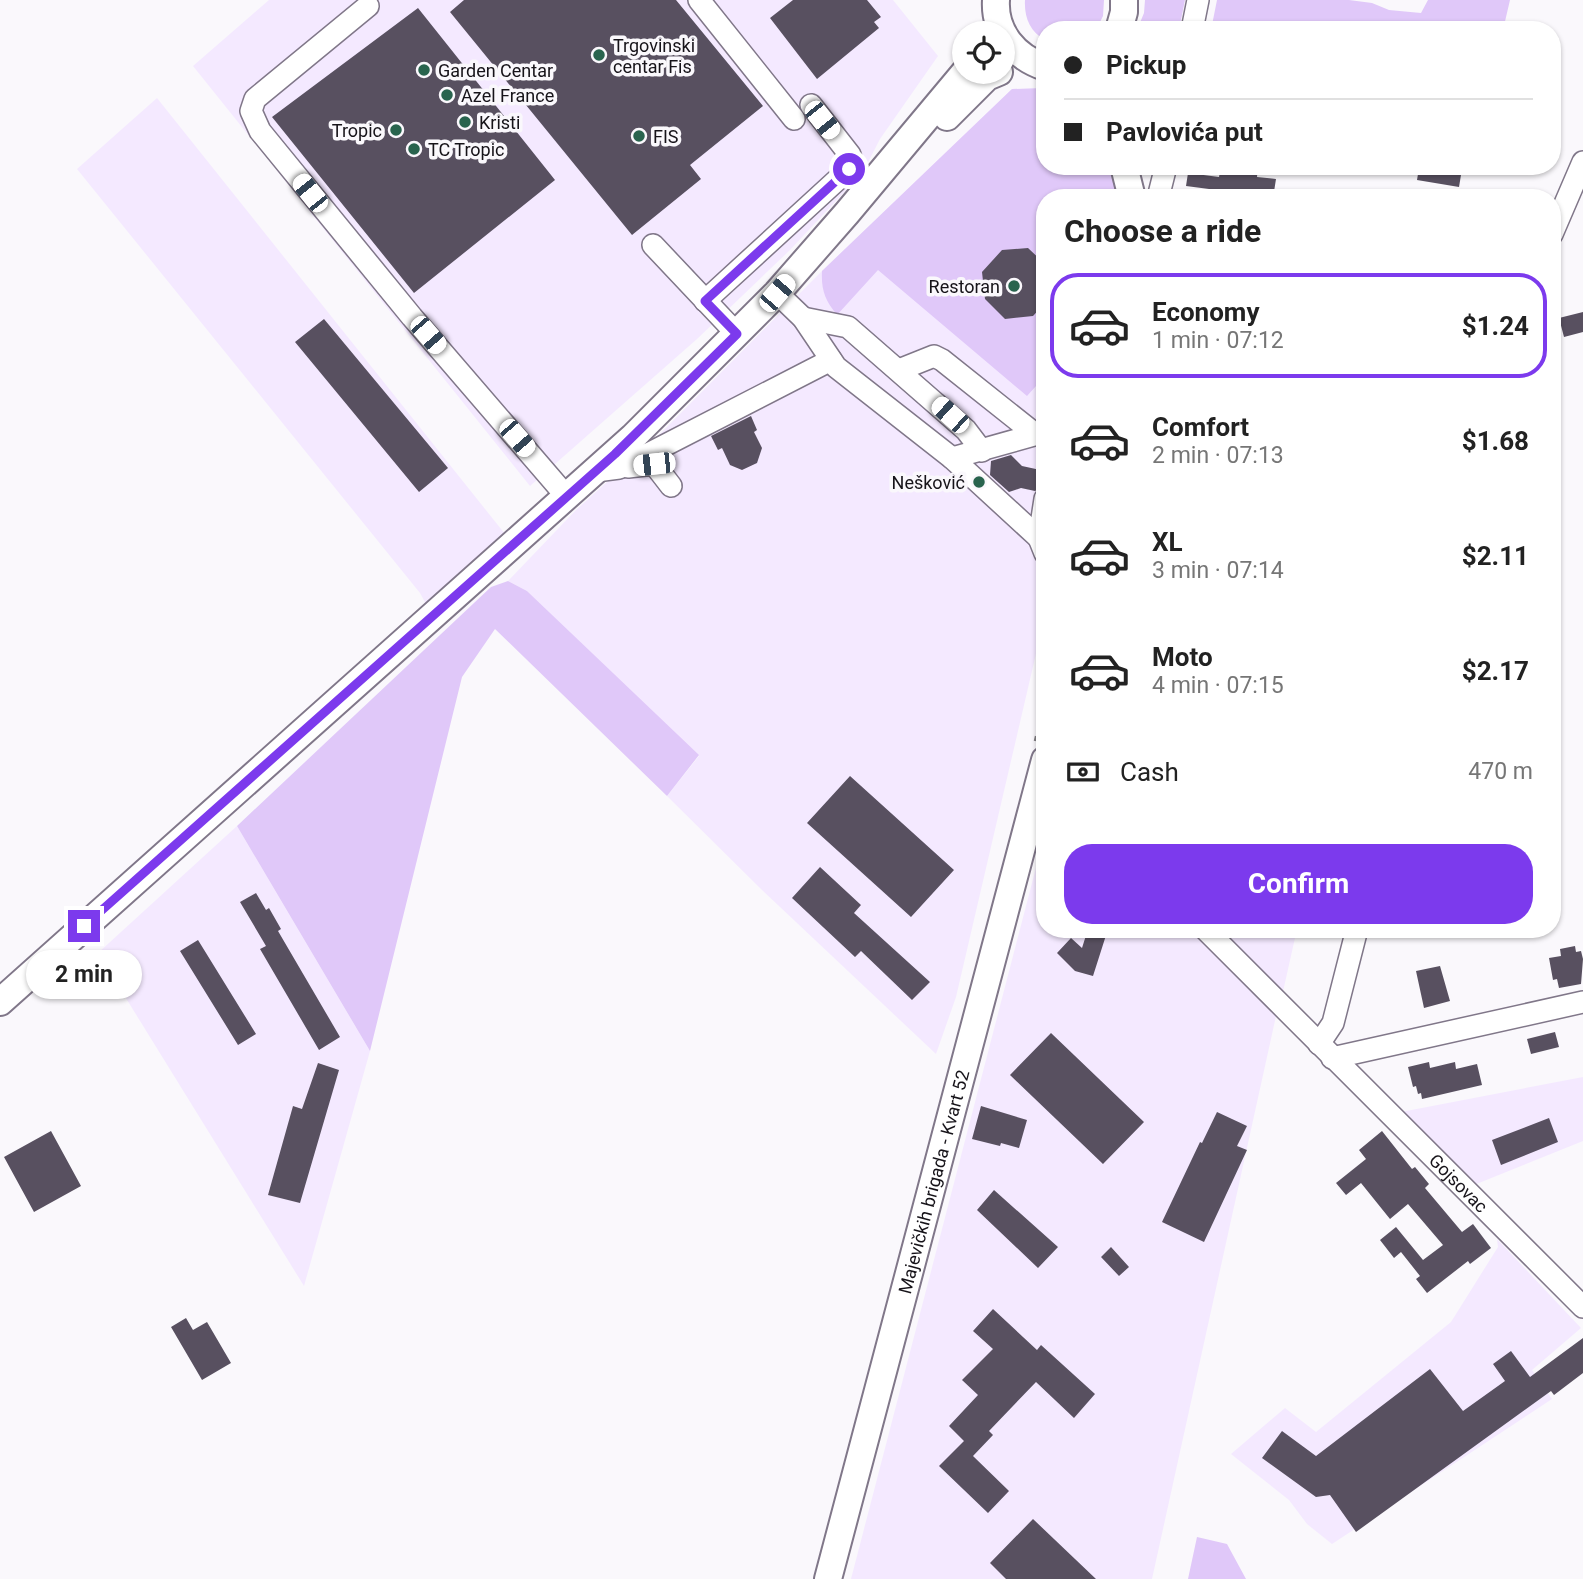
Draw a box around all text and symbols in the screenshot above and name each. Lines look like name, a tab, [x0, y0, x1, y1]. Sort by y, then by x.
map controls	[952, 21, 1015, 84]
button: locate	[952, 21, 1015, 84]
place label: Trgovinski centar Fis	[613, 35, 695, 77]
marker: Trgovinski centar Fis	[591, 47, 607, 63]
text: Pickup	[1106, 50, 1186, 80]
place label: Garden Centar	[438, 60, 553, 81]
marker: Garden Centar	[416, 62, 432, 78]
place label: Azel France	[461, 85, 554, 106]
marker: Azel France	[439, 87, 455, 103]
car	[801, 97, 844, 143]
place label: Kristi	[479, 112, 520, 133]
marker: Kristi	[457, 114, 473, 130]
text: Pavlovića put	[1106, 117, 1263, 147]
place label: Tropic	[332, 120, 382, 141]
marker: Tropic	[388, 122, 404, 138]
place label: FIS	[653, 126, 679, 147]
marker: FIS	[631, 128, 647, 144]
place label: TC Tropic	[428, 139, 505, 160]
marker: TC Tropic	[406, 141, 422, 157]
route start	[833, 153, 865, 185]
car	[289, 170, 332, 216]
text: Choose a ride	[1064, 212, 1261, 250]
car	[756, 270, 799, 316]
place label: Restoran	[929, 276, 1000, 297]
marker: Restoran	[1006, 278, 1022, 294]
icon: car	[1068, 294, 1131, 357]
text: Economy	[1152, 297, 1259, 327]
text: $1.24	[1462, 311, 1529, 341]
car	[407, 312, 450, 358]
text: 1 min · 07:12	[1152, 327, 1284, 354]
car	[928, 393, 973, 437]
icon: car	[1068, 409, 1131, 472]
text: Comfort	[1152, 412, 1249, 442]
car	[496, 415, 539, 461]
text: $1.68	[1462, 426, 1529, 456]
text: 2 min · 07:13	[1152, 442, 1284, 469]
car	[633, 451, 676, 477]
place label: Nešković	[892, 472, 965, 493]
marker: Nešković	[971, 474, 987, 490]
icon: car	[1068, 524, 1131, 587]
text: XL	[1152, 527, 1183, 557]
text: $2.11	[1462, 541, 1529, 571]
text: 3 min · 07:14	[1152, 557, 1284, 584]
icon: car	[1068, 639, 1131, 702]
text: Moto	[1152, 642, 1213, 672]
text: $2.17	[1462, 656, 1529, 686]
text: 4 min · 07:15	[1152, 672, 1284, 699]
icon: cash	[1064, 753, 1102, 791]
text: Cash	[1120, 757, 1179, 787]
text: 470 m	[1468, 758, 1533, 785]
button: Confirm	[1064, 844, 1533, 924]
route end	[68, 910, 100, 942]
callout: 2 min	[26, 950, 142, 1000]
text: 2 min	[55, 961, 113, 988]
street label: Majevičkih brigada - Kvart 52	[894, 1068, 973, 1296]
street label: Gojsovac	[1425, 1149, 1492, 1216]

